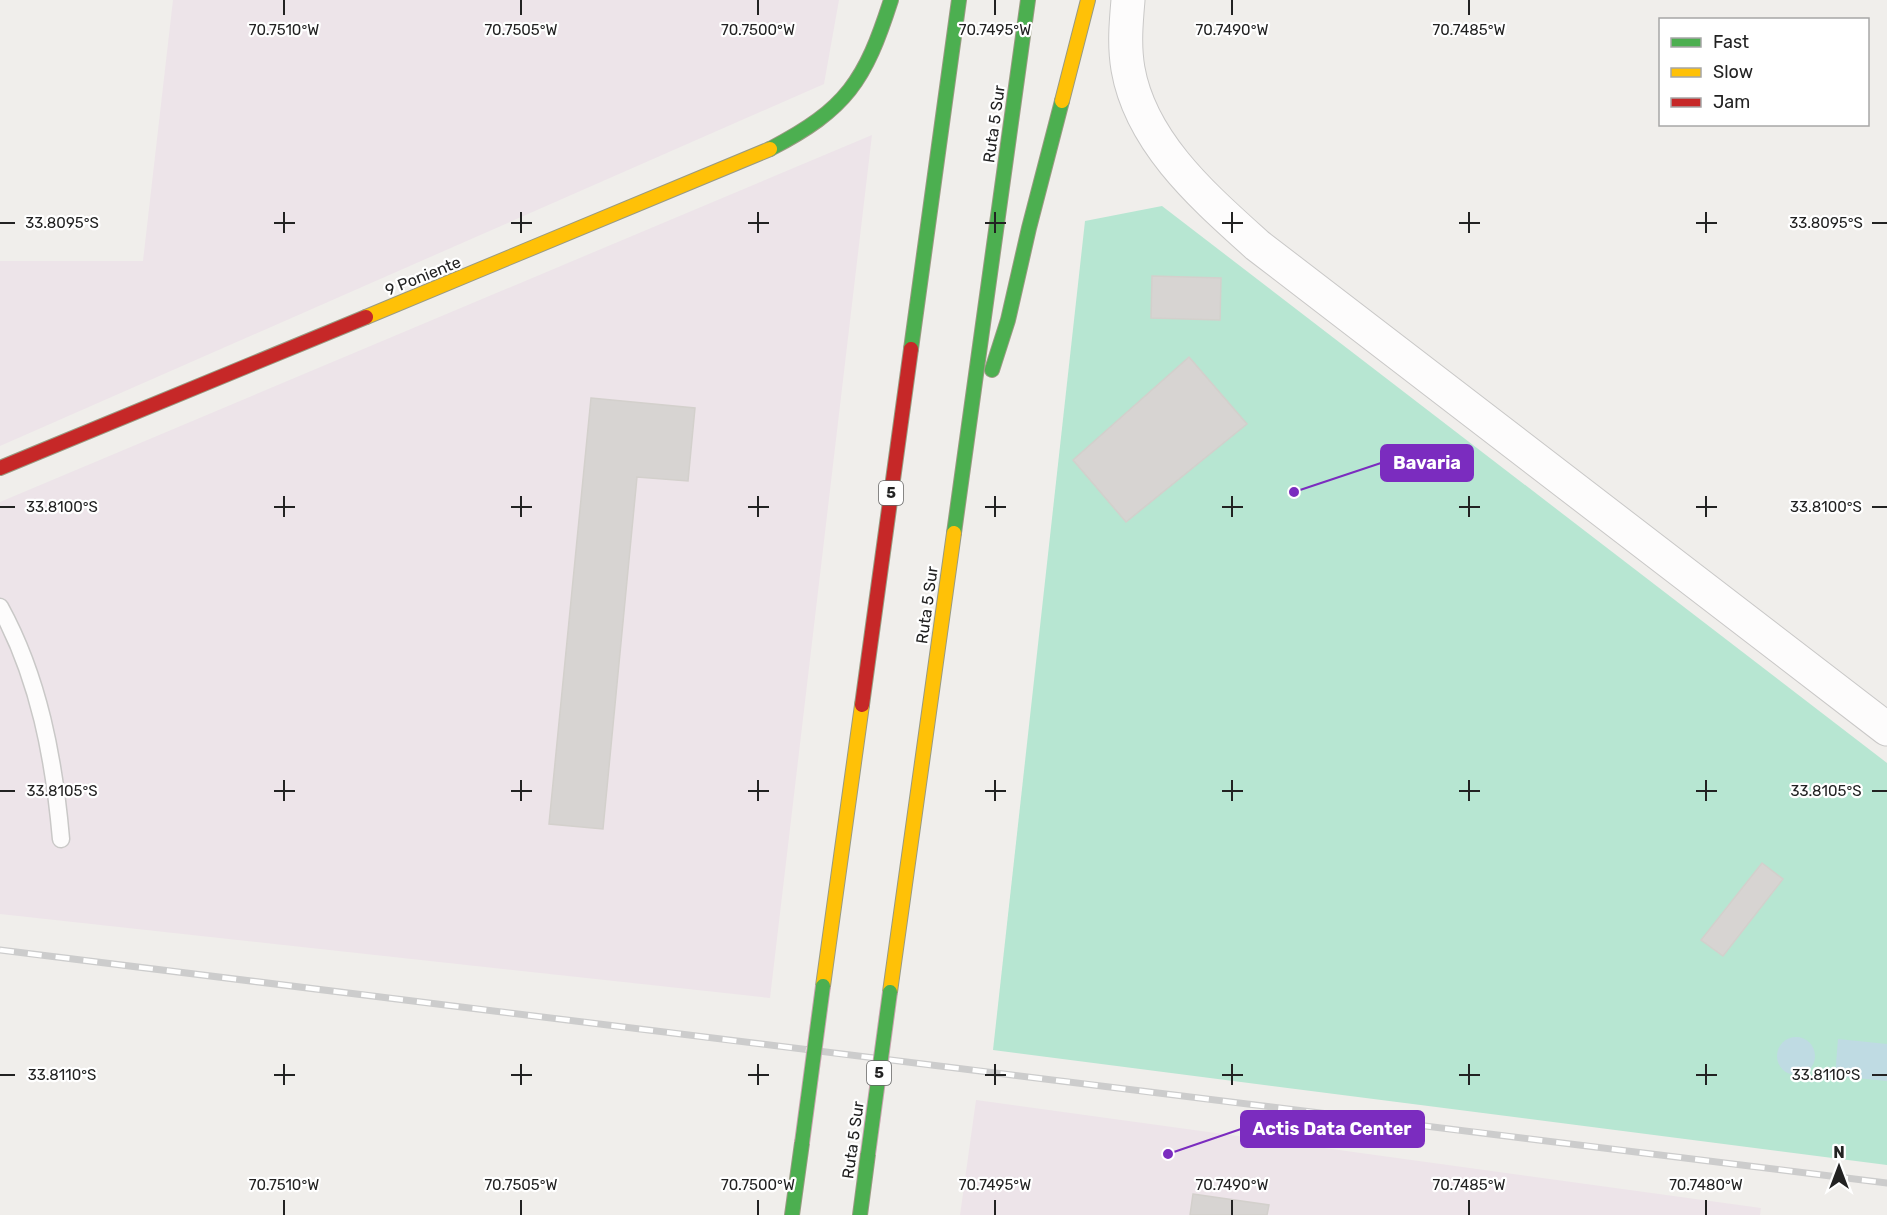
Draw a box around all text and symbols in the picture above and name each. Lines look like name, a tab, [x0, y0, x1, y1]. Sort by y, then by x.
legend	[1659, 18, 1869, 126]
text: 70.7510°W	[249, 21, 319, 39]
text: 70.7505°W	[484, 21, 558, 39]
text: 70.7500°W	[721, 21, 795, 39]
text: 70.7495°W	[959, 21, 1031, 39]
text: 70.7490°W	[1196, 21, 1268, 39]
text: 70.7485°W	[1432, 21, 1506, 39]
text: Fast	[1713, 31, 1749, 53]
text: Slow	[1713, 61, 1753, 83]
street label: Ruta 5 Sur	[979, 84, 1009, 164]
text: Jam	[1713, 91, 1750, 113]
text: 33.8095°S	[25, 214, 99, 232]
text: 33.8095°S	[1789, 214, 1863, 232]
street label: 9 Poniente	[382, 252, 464, 300]
callout: Bavaria	[1381, 445, 1473, 481]
text: Bavaria	[1393, 452, 1461, 474]
road number: 5	[879, 481, 903, 505]
text: 33.8100°S	[26, 498, 98, 516]
text: 33.8100°S	[1790, 498, 1862, 516]
street label: Ruta 5 Sur	[912, 565, 942, 645]
text: 33.8105°S	[26, 782, 98, 800]
text: 33.8105°S	[1790, 782, 1862, 800]
road number: 5	[867, 1061, 891, 1085]
text: 33.8110°S	[28, 1066, 96, 1084]
text: 33.8110°S	[1792, 1066, 1860, 1084]
street label: Ruta 5 Sur	[838, 1100, 868, 1180]
callout: Actis Data Center	[1241, 1111, 1424, 1147]
text: Actis Data Center	[1252, 1118, 1412, 1140]
north arrow	[1809, 1137, 1869, 1197]
text: N	[1833, 1143, 1845, 1162]
text: 70.7510°W	[249, 1176, 319, 1194]
text: 70.7505°W	[484, 1176, 558, 1194]
text: 70.7500°W	[721, 1176, 795, 1194]
text: 70.7495°W	[959, 1176, 1031, 1194]
text: 70.7490°W	[1196, 1176, 1268, 1194]
text: 70.7485°W	[1432, 1176, 1506, 1194]
text: 70.7480°W	[1669, 1176, 1743, 1194]

